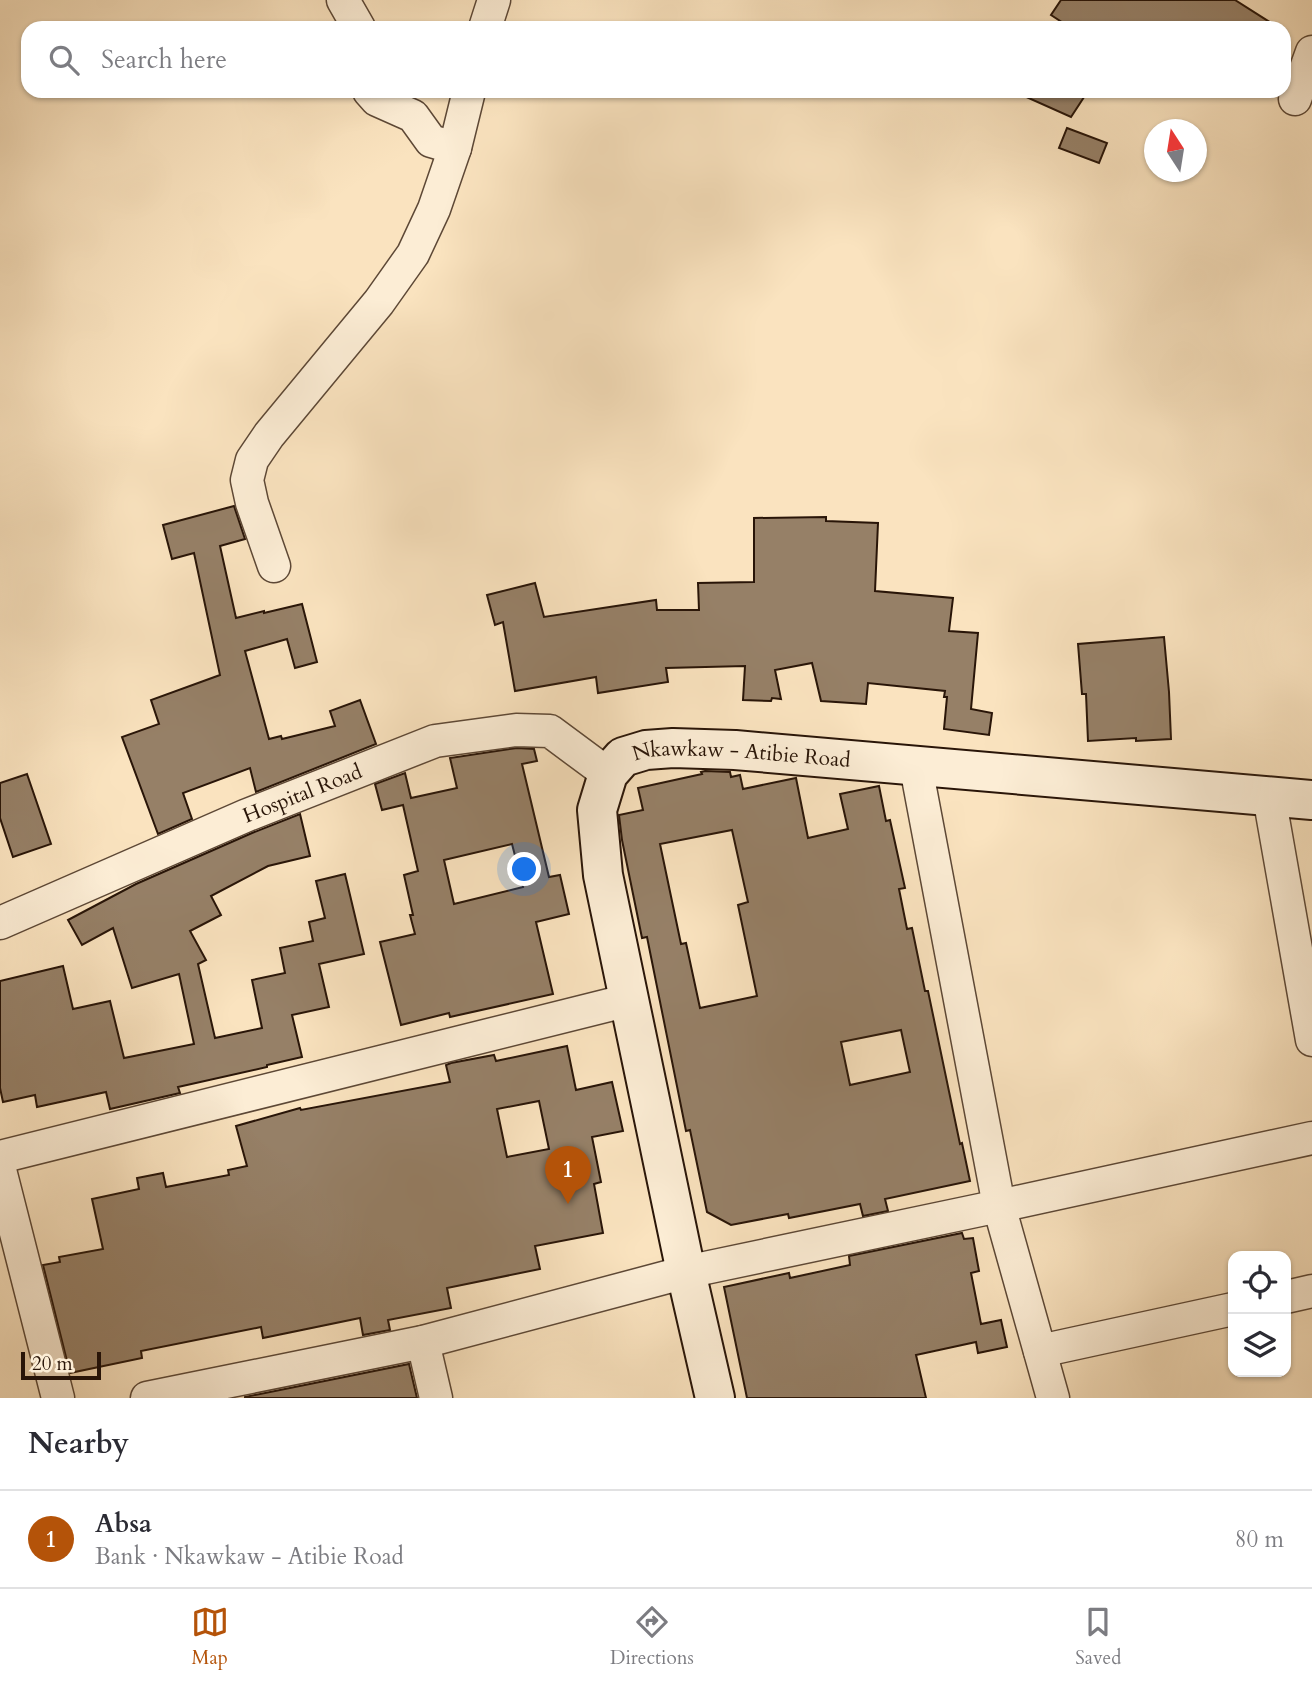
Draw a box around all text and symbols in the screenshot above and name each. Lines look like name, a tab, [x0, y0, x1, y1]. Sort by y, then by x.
search box	[21, 21, 1291, 98]
icon: search	[45, 41, 83, 79]
text: Search here	[101, 42, 227, 77]
north arrow	[1144, 119, 1207, 182]
street label: Nkawkaw - Atibie Road	[628, 733, 852, 774]
street label: Hospital Road	[238, 757, 366, 830]
your location	[507, 852, 541, 886]
pin: 1	[545, 1146, 591, 1204]
map controls	[1228, 1251, 1291, 1377]
button: locate	[1228, 1251, 1291, 1314]
button: layers	[1228, 1314, 1291, 1377]
scale bar	[21, 1349, 102, 1381]
text: 20 m	[32, 1351, 73, 1377]
text: Nearby	[28, 1423, 129, 1464]
text: Absa	[95, 1506, 152, 1541]
text: 1	[45, 1524, 57, 1555]
text: 80 m	[1235, 1524, 1284, 1555]
text: Bank · Nkawkaw - Atibie Road	[95, 1541, 404, 1572]
tab: Map	[191, 1603, 229, 1671]
tab: Directions	[610, 1603, 694, 1671]
tab: Saved	[1075, 1603, 1121, 1671]

